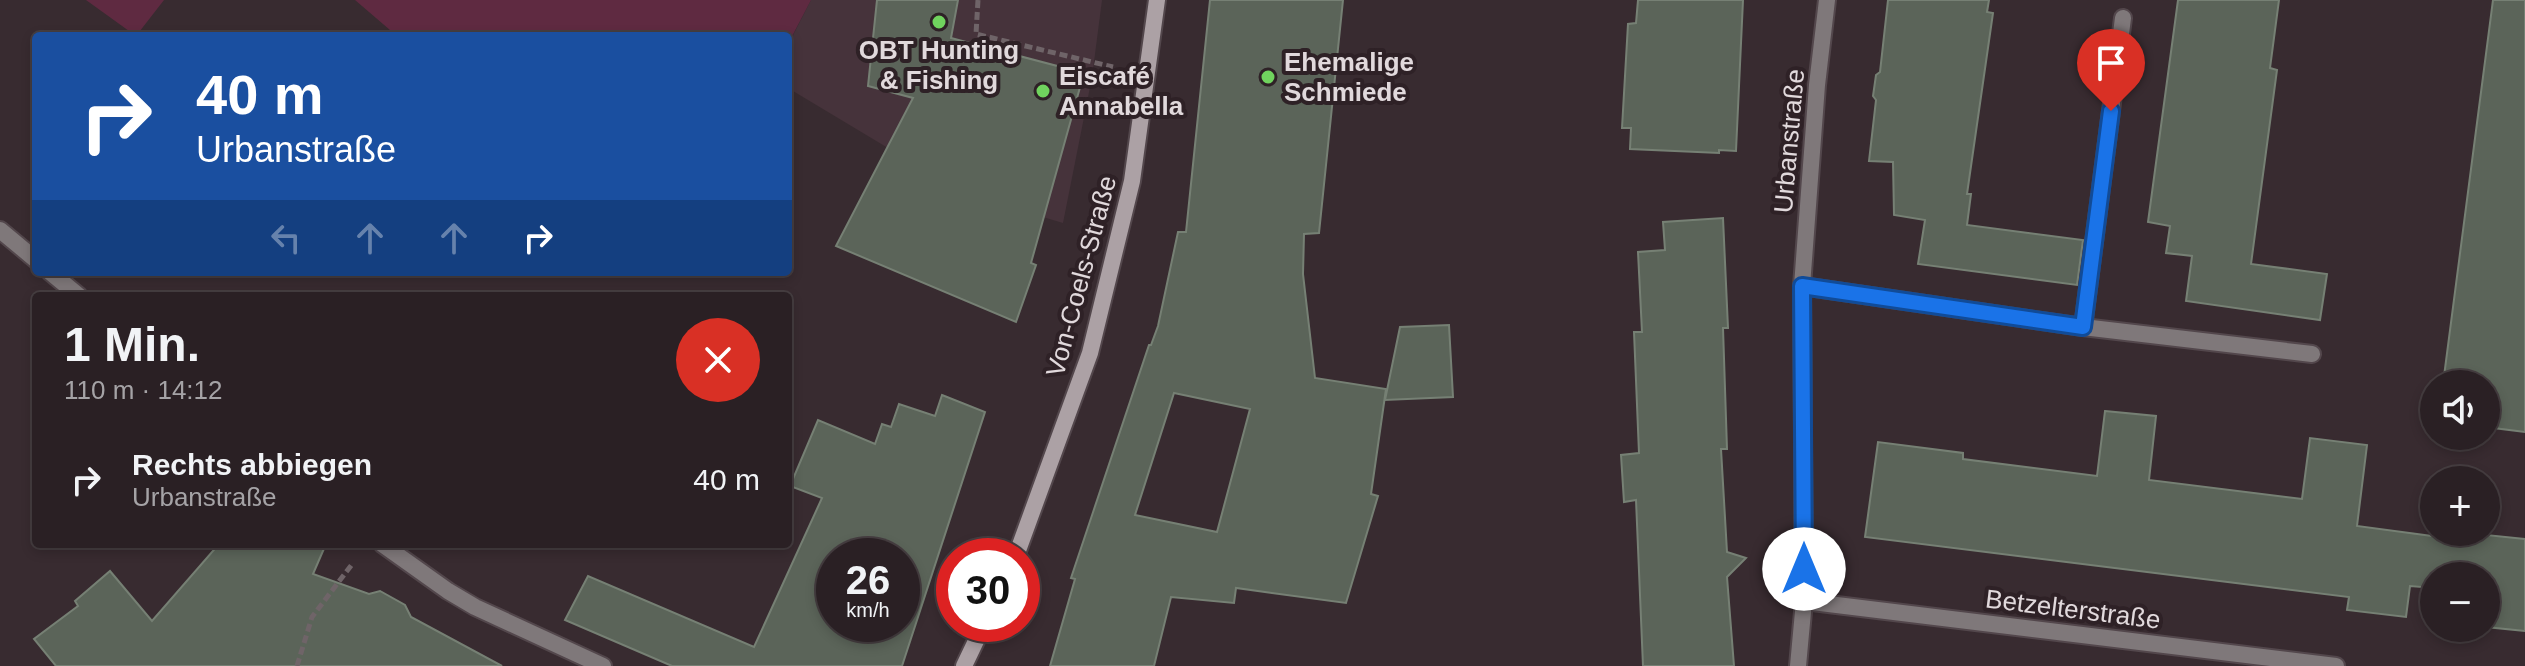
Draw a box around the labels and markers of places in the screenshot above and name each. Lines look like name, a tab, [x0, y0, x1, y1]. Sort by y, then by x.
marker: OBT Hunting & Fishing	[930, 13, 948, 31]
pin	[2077, 29, 2145, 111]
place label: OBT Hunting & Fishing	[859, 35, 1019, 95]
place label: Ehemalige Schmiede	[1284, 47, 1414, 107]
place label: Eiscafé Annabella	[1059, 61, 1184, 121]
marker: Ehemalige Schmiede	[1259, 68, 1277, 86]
marker: Eiscafé Annabella	[1034, 82, 1052, 100]

